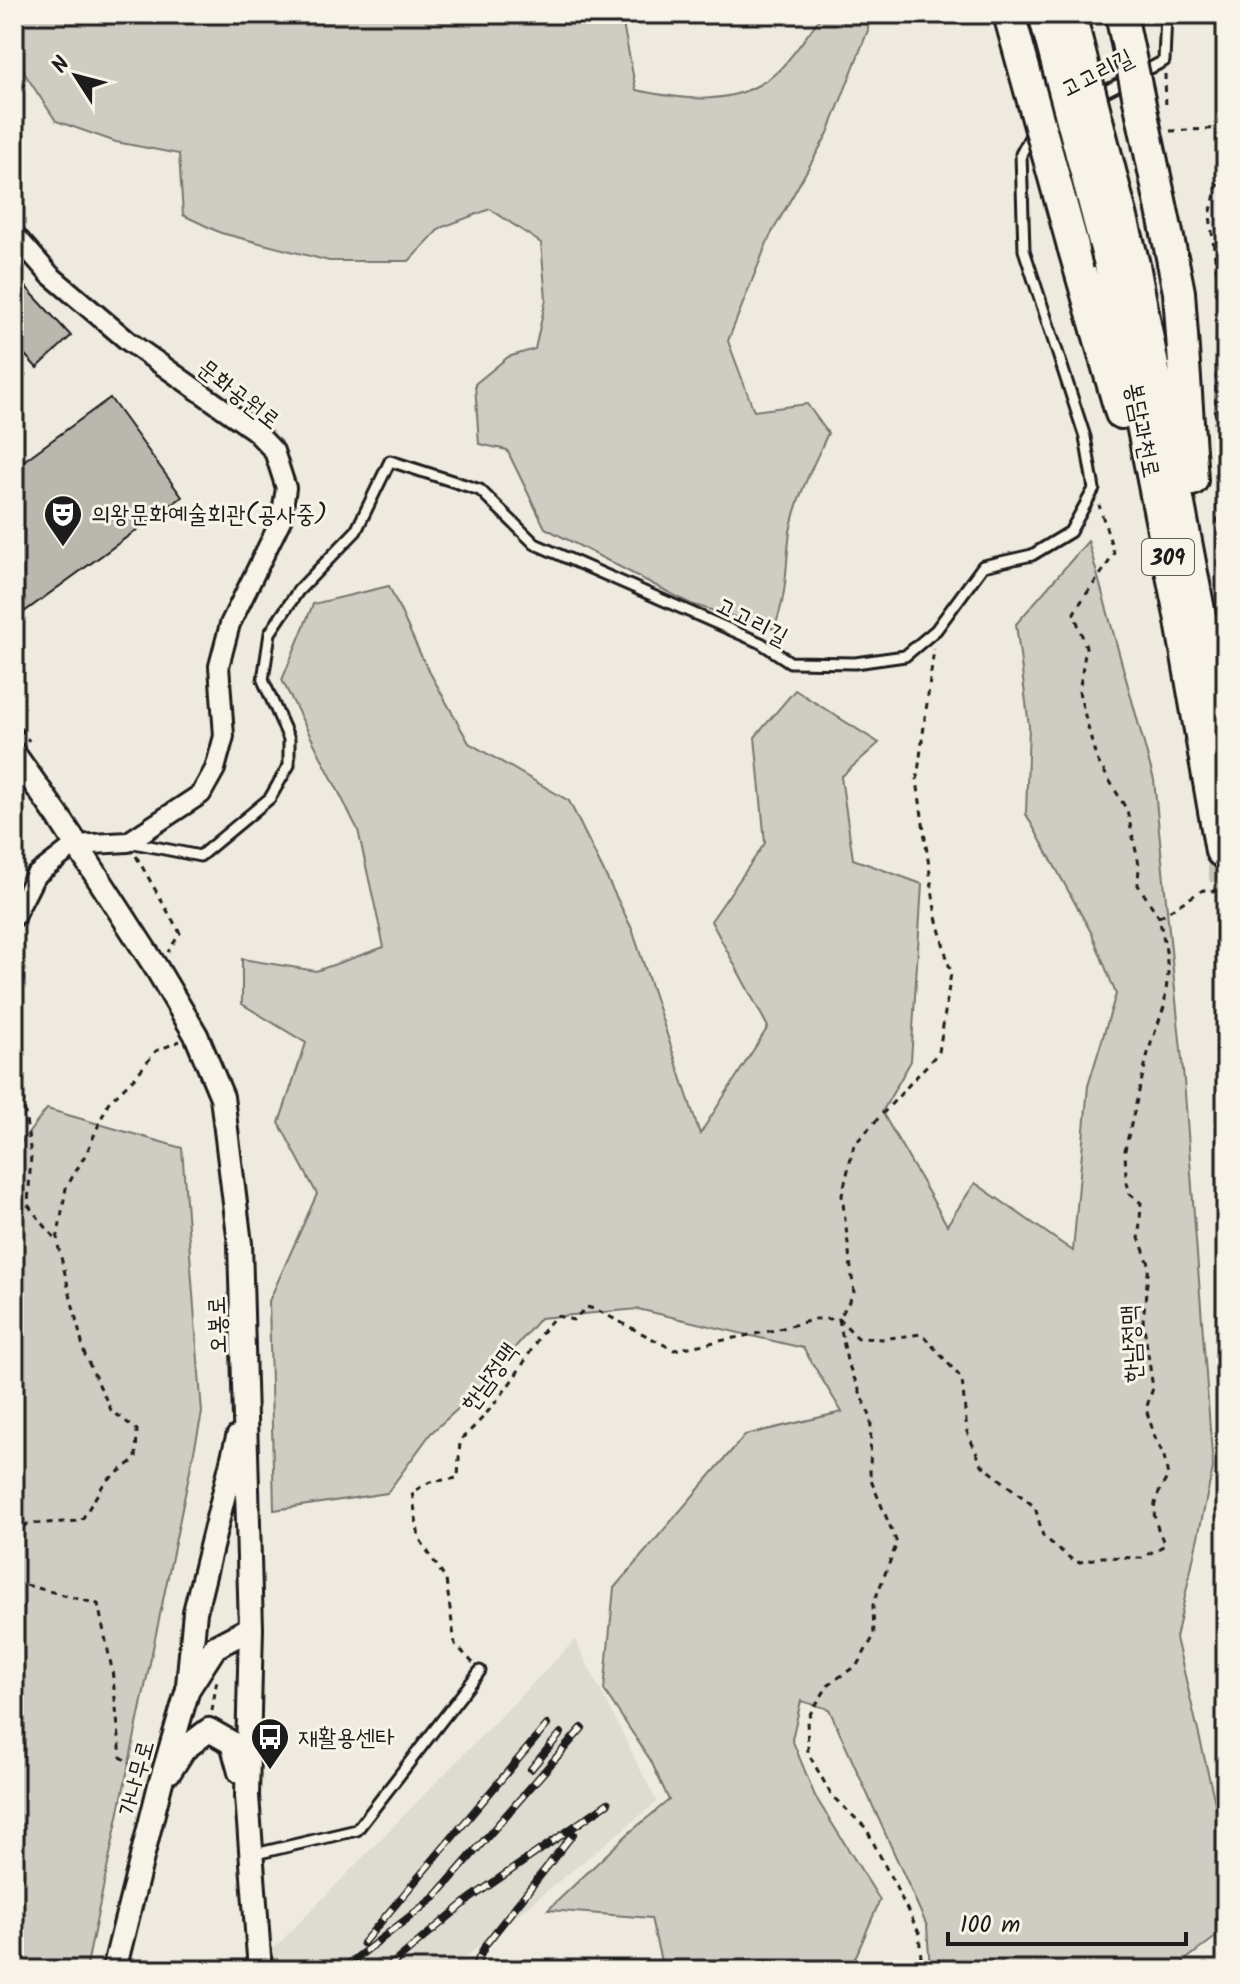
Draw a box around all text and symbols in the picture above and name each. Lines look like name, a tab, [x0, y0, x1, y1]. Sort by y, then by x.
north arrow	[36, 36, 116, 116]
street label: 고고리길	[1054, 39, 1141, 109]
text: N	[44, 50, 80, 82]
street label: 문화공원로	[188, 350, 288, 440]
street label: 봉담과천로	[1113, 379, 1170, 481]
theatre icon: 의왕문화예술회관(공사중)	[42, 493, 84, 548]
place label: 의왕문화예술회관(공사중)	[91, 496, 327, 535]
road number: 309	[1142, 539, 1194, 575]
street label: 고고리길	[708, 587, 795, 657]
street label: 오봉로	[198, 1295, 239, 1355]
street label: 한남정맥	[1111, 1304, 1154, 1384]
street label: 한남정맥	[452, 1335, 529, 1421]
bus stop icon: 재활용센타	[249, 1716, 291, 1771]
place label: 재활용센타	[298, 1719, 395, 1758]
street label: 가나무로	[109, 1736, 166, 1821]
scale bar	[948, 1896, 1186, 1946]
text: 100 m	[960, 1906, 1020, 1945]

